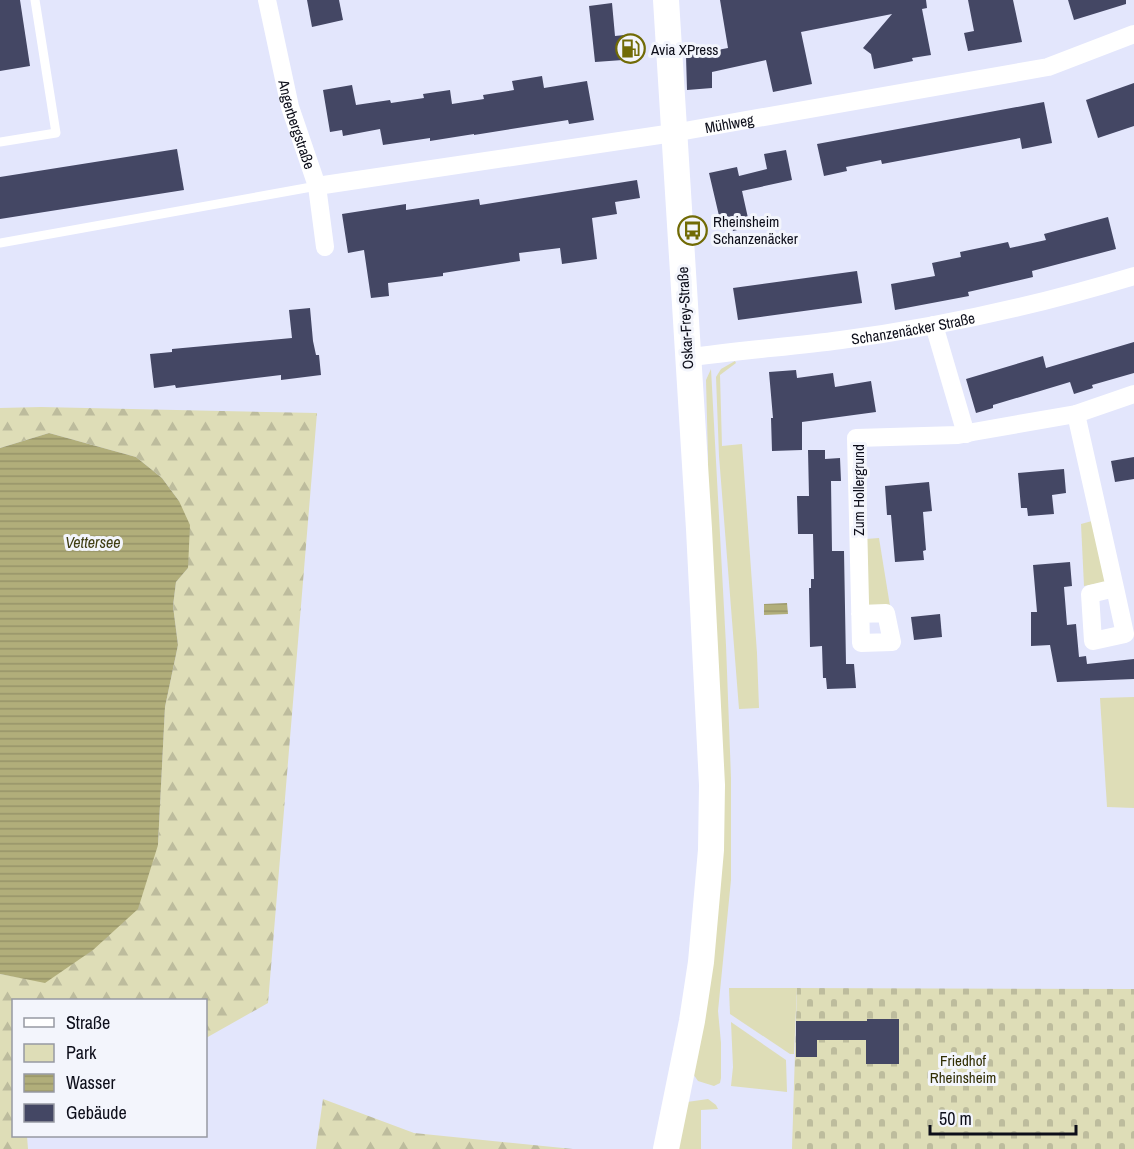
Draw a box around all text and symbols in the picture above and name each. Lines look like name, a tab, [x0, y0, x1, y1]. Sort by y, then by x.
fuel station icon: Avia XPress	[614, 33, 646, 65]
place label: Avia XPress	[650, 39, 718, 60]
street label: Angerbergstraße	[274, 77, 321, 172]
street label: Mühlweg	[703, 108, 755, 138]
place label: Rheinsheim Schanzenäcker	[713, 211, 798, 249]
bus stop icon: Rheinsheim Schanzenäcker	[676, 214, 708, 246]
street label: Oskar-Frey-Straße	[672, 266, 698, 370]
street label: Schanzenäcker Straße	[850, 307, 977, 349]
street label: Zum Hollergrund	[848, 444, 869, 536]
water label: Vettersee	[65, 531, 121, 553]
legend	[12, 999, 207, 1137]
text: Straße	[66, 1010, 110, 1035]
text: Park	[66, 1040, 97, 1065]
park label: Friedhof Rheinsheim	[930, 1050, 996, 1088]
text: Wasser	[66, 1070, 116, 1095]
scale bar	[930, 1098, 1076, 1136]
text: Gebäude	[66, 1100, 127, 1125]
text: 50 m	[939, 1106, 972, 1131]

